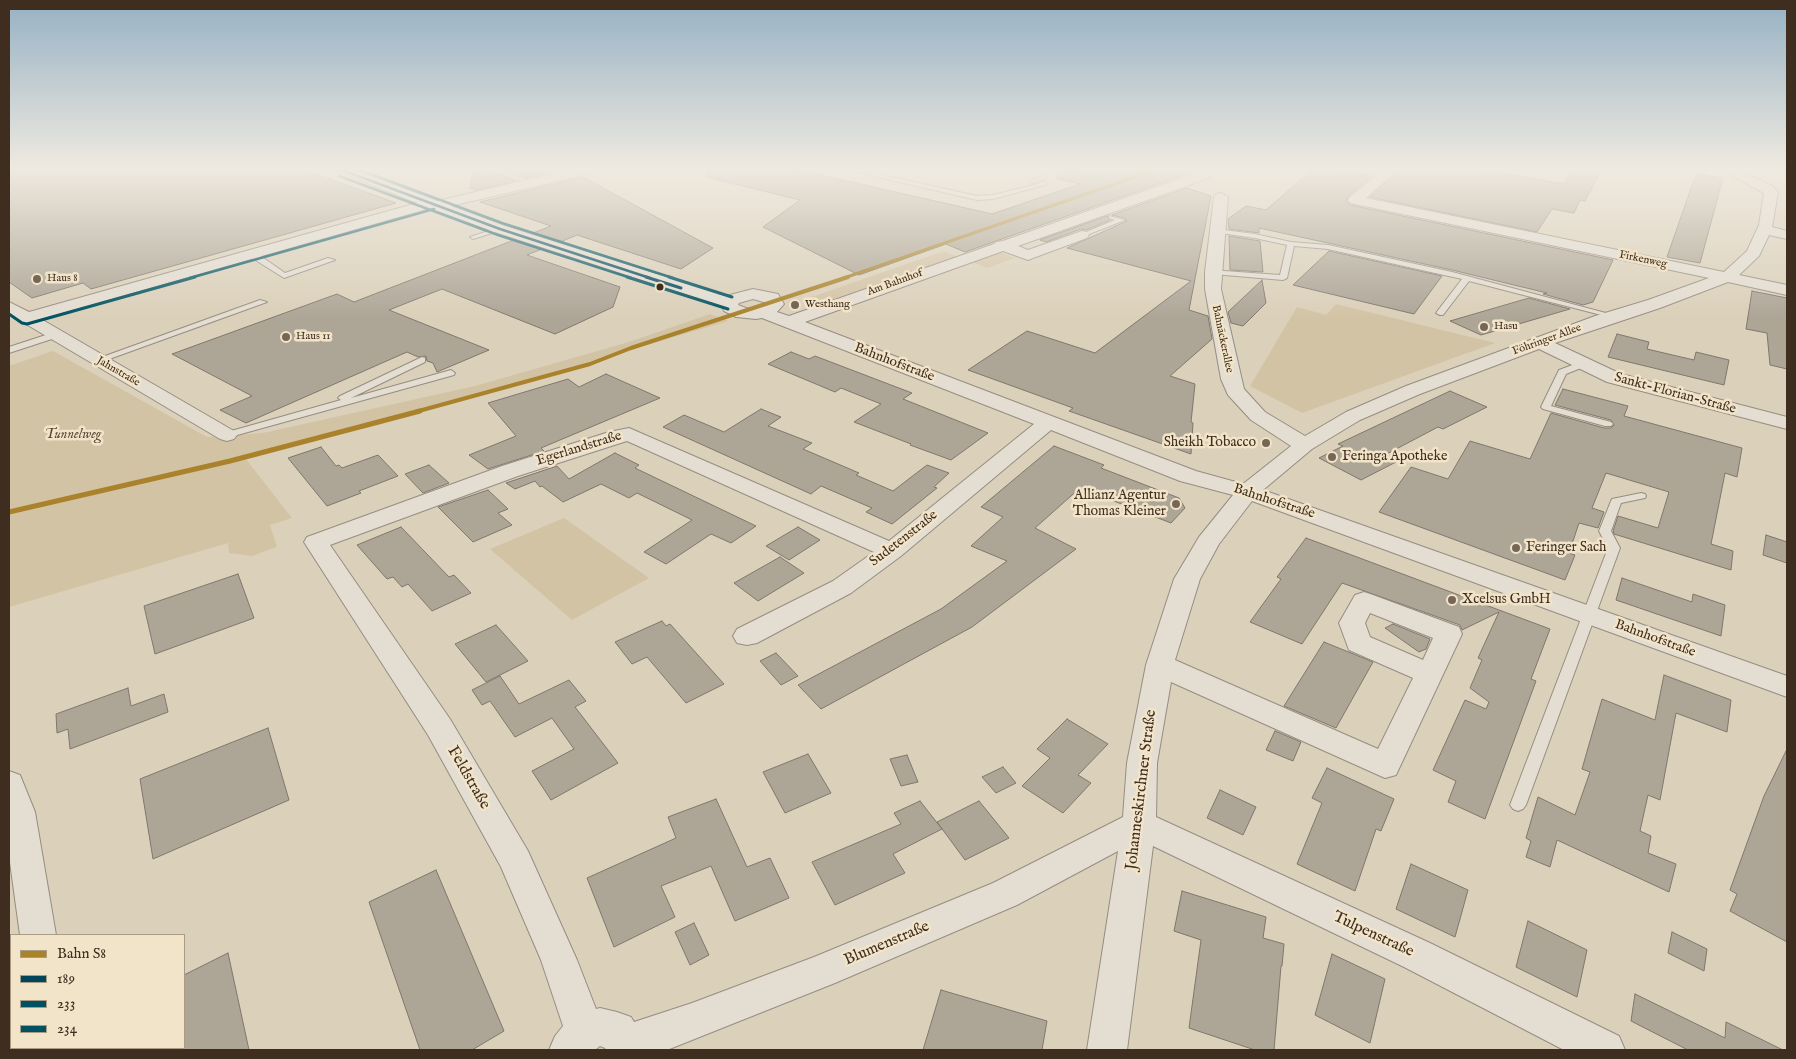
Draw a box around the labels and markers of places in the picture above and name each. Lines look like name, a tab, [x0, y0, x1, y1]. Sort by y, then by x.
place label: Haus 8	[47, 272, 77, 286]
marker: Haus 8	[31, 273, 43, 285]
unlabelled marker	[655, 282, 665, 292]
place label: Westhang	[805, 298, 850, 312]
marker: Westhang	[789, 299, 801, 311]
place label: Hasu	[1494, 320, 1518, 334]
marker: Hasu	[1478, 321, 1490, 333]
place label: Haus 11	[296, 330, 330, 344]
marker: Haus 11	[280, 331, 292, 343]
place label: Sheikh Tobacco	[1164, 435, 1256, 451]
marker: Sheikh Tobacco	[1260, 437, 1272, 449]
place label: Feringa Apotheke	[1342, 449, 1447, 465]
marker: Feringa Apotheke	[1326, 451, 1338, 463]
place label: Allianz Agentur Thomas Kleiner	[1073, 488, 1166, 520]
marker: Allianz Agentur Thomas Kleiner	[1170, 498, 1182, 510]
place label: Feringer Sach	[1526, 540, 1606, 556]
marker: Feringer Sach	[1510, 542, 1522, 554]
place label: Xcelsus GmbH	[1462, 592, 1551, 608]
marker: Xcelsus GmbH	[1446, 594, 1458, 606]

